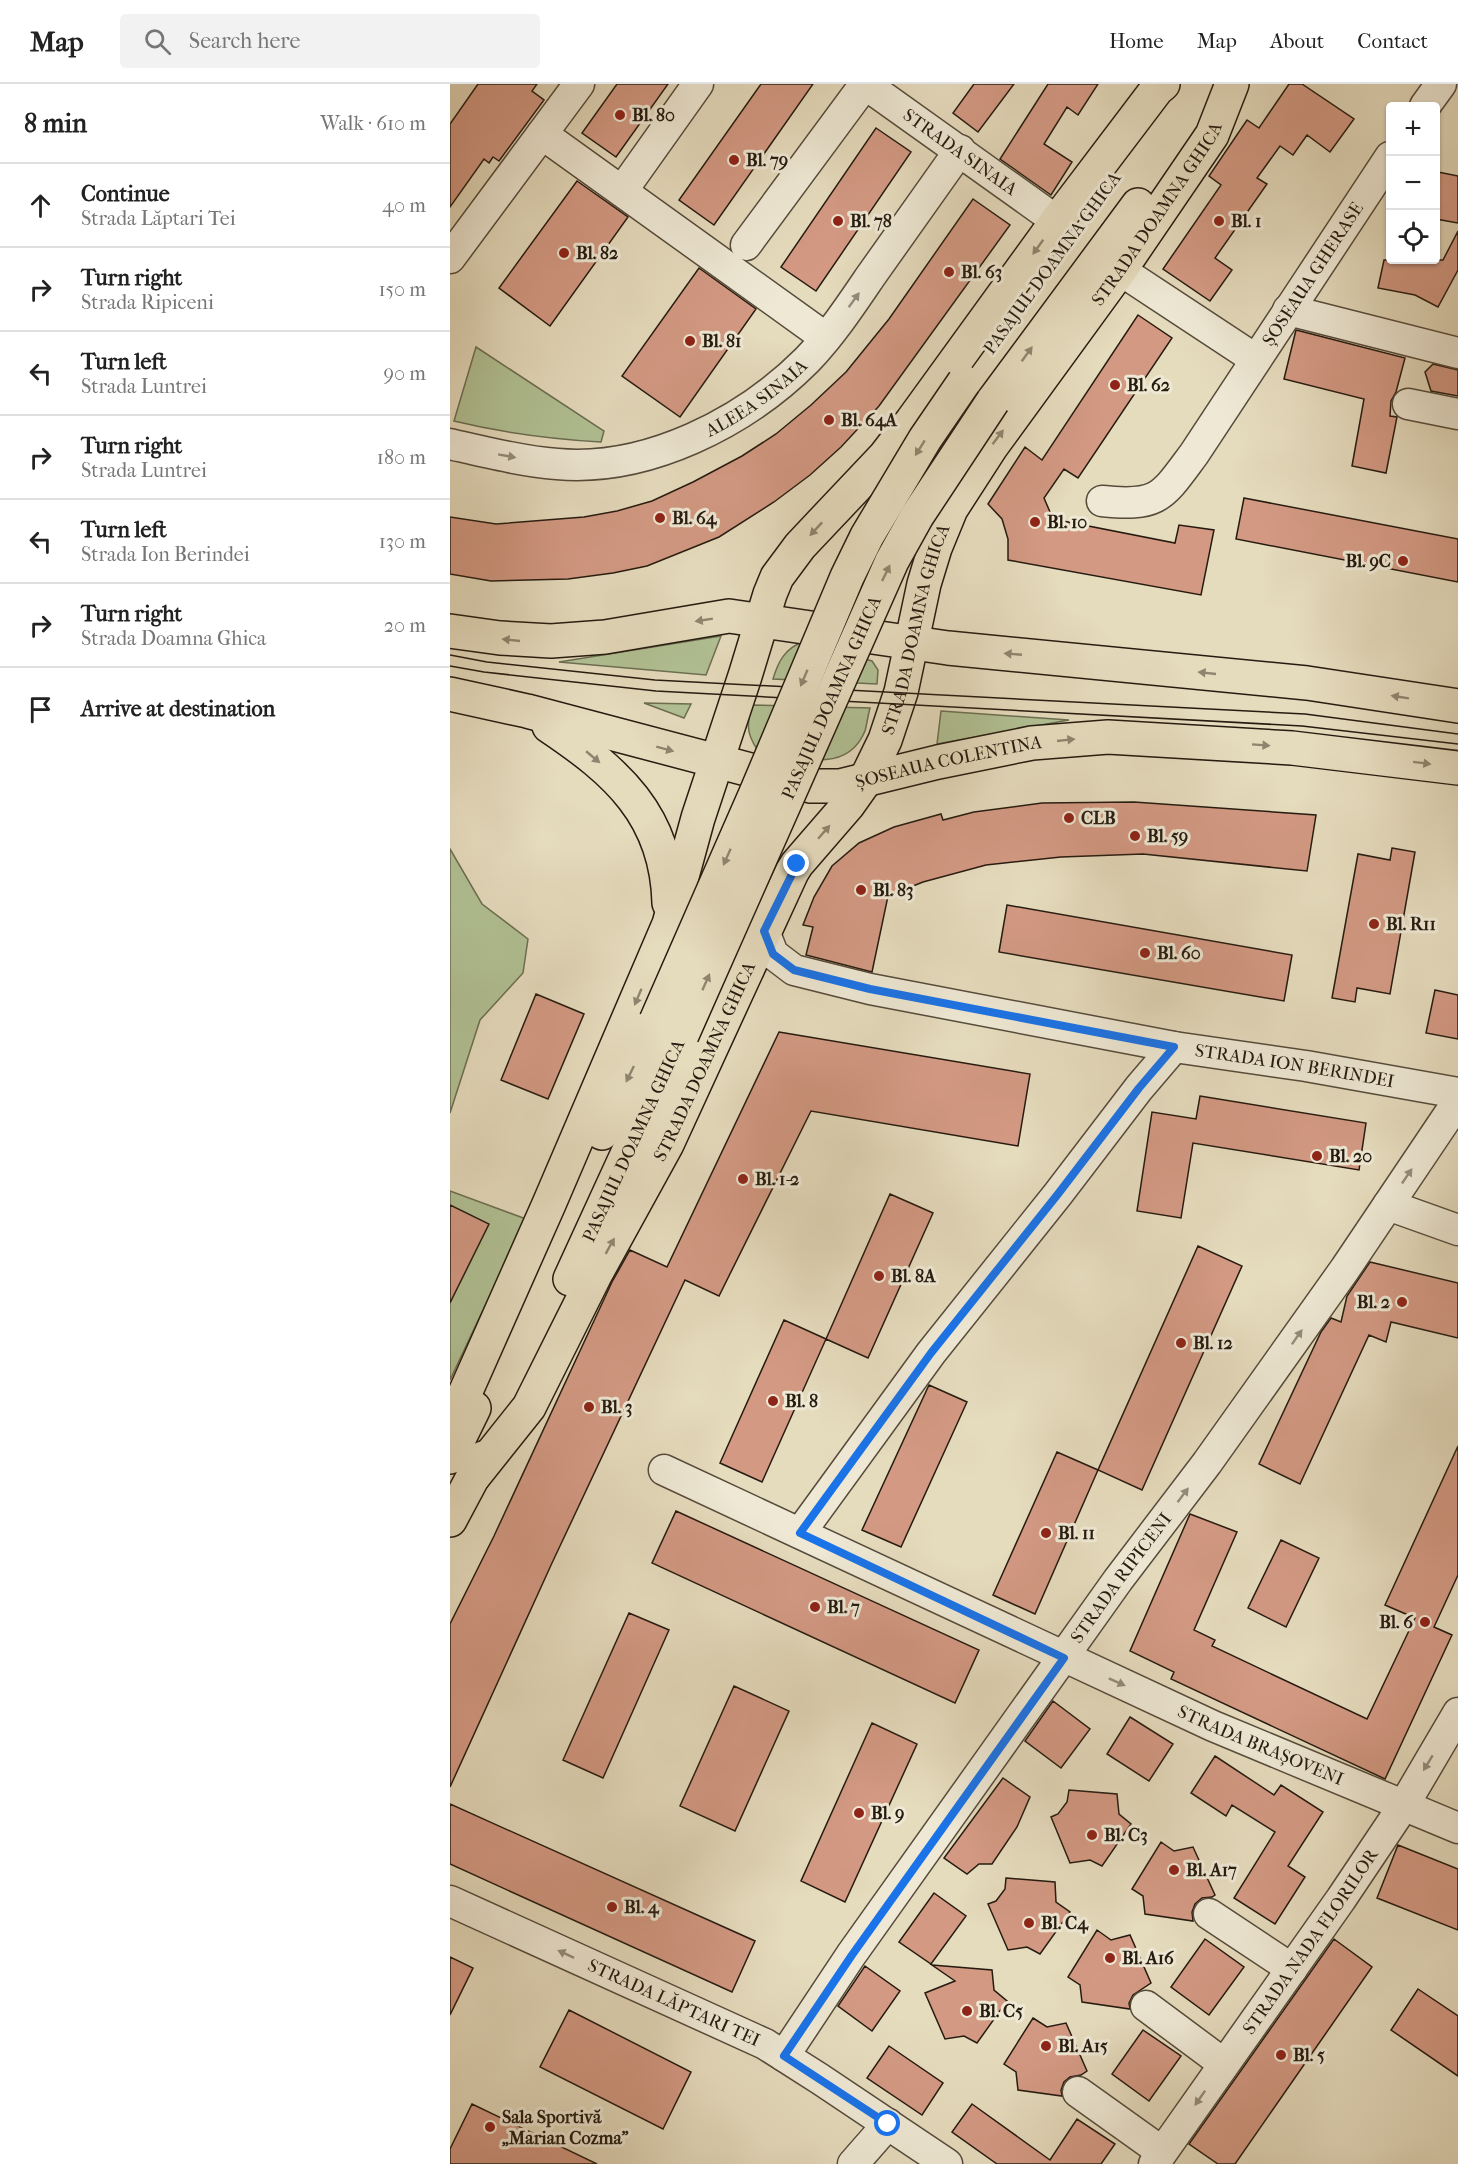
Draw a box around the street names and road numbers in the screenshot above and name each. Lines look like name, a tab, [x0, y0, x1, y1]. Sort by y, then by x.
street label: STRADA SINAIA	[899, 105, 1021, 200]
street label: STRADA DOAMNA GHICA	[1088, 119, 1227, 310]
street label: PASAJUL DOAMNA GHICA	[979, 168, 1126, 359]
street label: ȘOSEAUA GHERASE	[1258, 199, 1368, 350]
street label: ALEEA SINAIA	[701, 355, 812, 442]
street label: STRADA DOAMNA GHICA	[877, 521, 955, 738]
street label: PASAJUL DOAMNA GHICA	[778, 593, 886, 803]
street label: ȘOSEAUA COLENTINA	[853, 732, 1043, 793]
street label: STRADA DOAMNA GHICA	[650, 958, 760, 1165]
street label: PASAJUL DOAMNA GHICA	[578, 1036, 690, 1246]
street label: STRADA ION BERINDEI	[1194, 1040, 1396, 1092]
street label: STRADA RIPICENI	[1066, 1509, 1176, 1647]
street label: STRADA BRAȘOVENI	[1174, 1701, 1346, 1790]
street label: STRADA NADA FLORILOR	[1239, 1844, 1383, 2039]
street label: STRADA LĂPTARI TEI	[585, 1955, 763, 2051]

